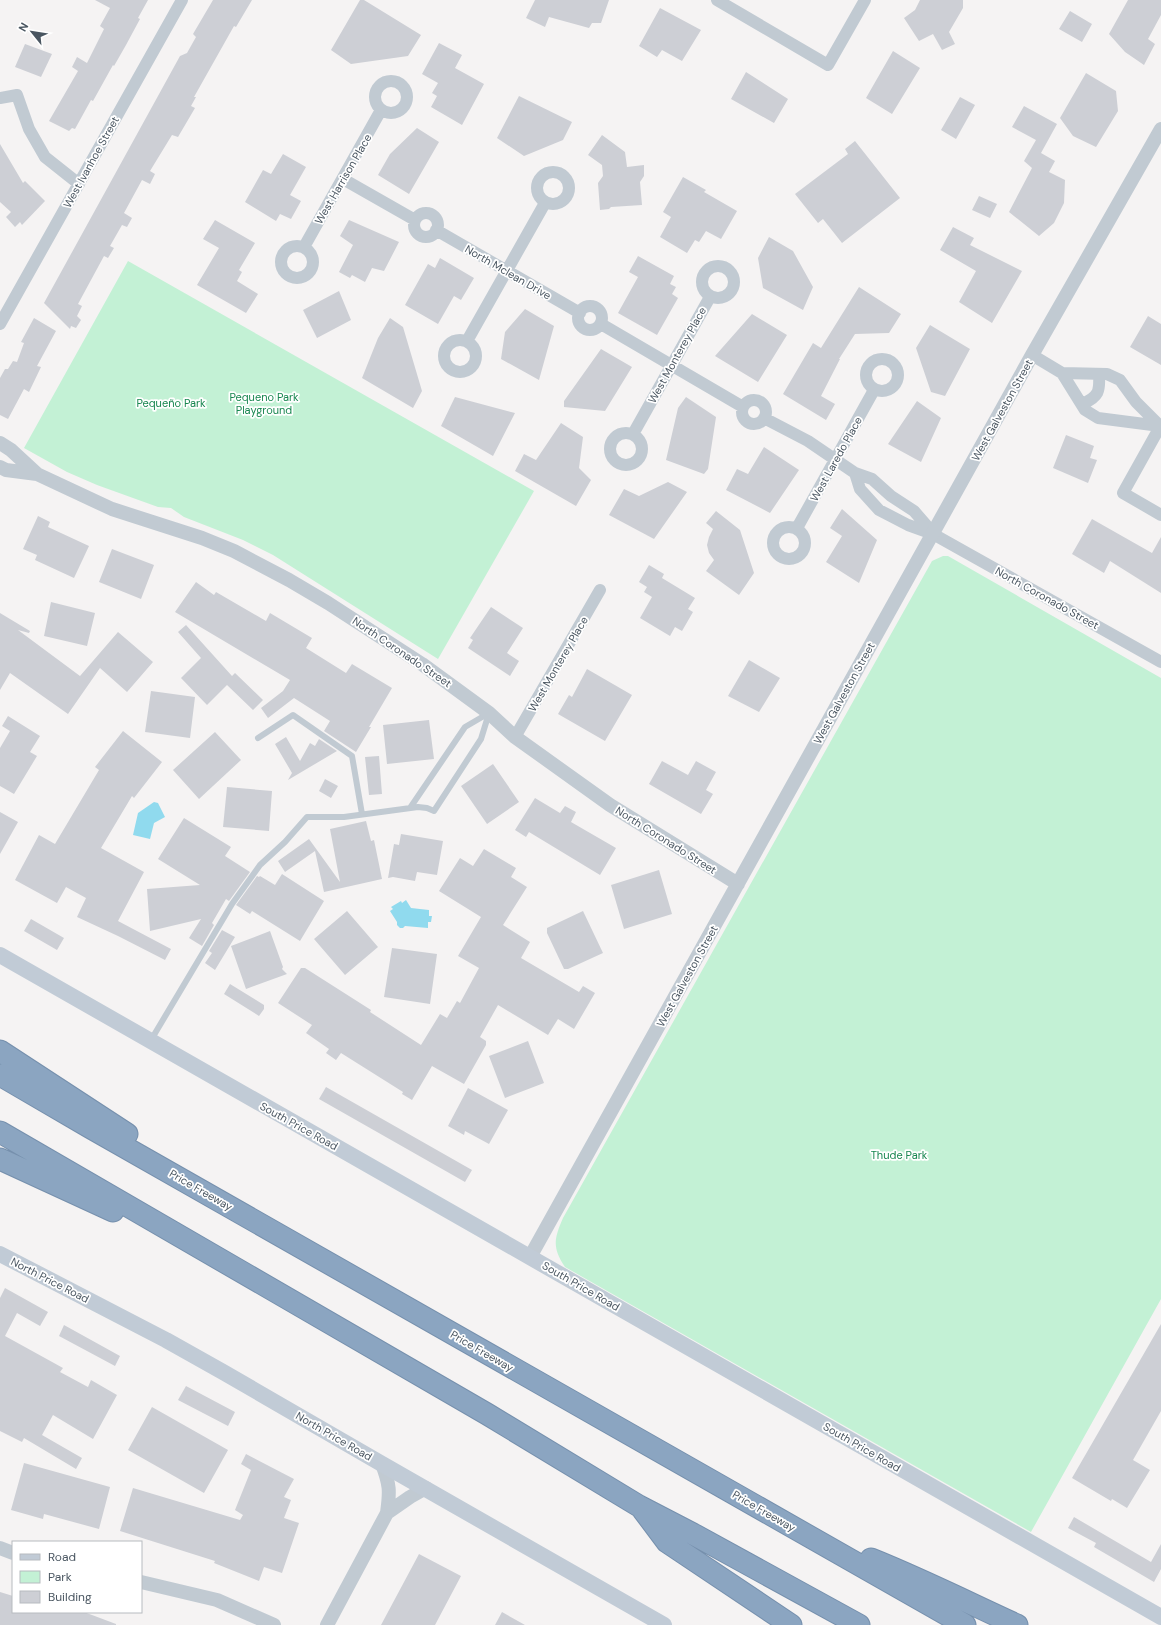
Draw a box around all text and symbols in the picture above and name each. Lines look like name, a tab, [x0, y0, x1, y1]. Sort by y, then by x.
north arrow	[12, 12, 52, 52]
text: N	[15, 20, 31, 34]
street label: West Ivanhoe Street	[60, 114, 122, 210]
street label: West Harrison Place	[312, 131, 374, 227]
street label: North Mclean Drive	[462, 242, 554, 302]
street label: West Monterey Place	[645, 305, 709, 405]
street label: West Galveston Street	[968, 357, 1036, 463]
park label: Pequeno Park Playground	[229, 390, 299, 417]
park label: Pequeño Park	[136, 396, 206, 410]
street label: West Laredo Place	[807, 414, 865, 504]
street label: North Coronado Street	[993, 564, 1101, 632]
street label: North Coronado Street	[350, 614, 454, 690]
street label: West Monterey Place	[525, 614, 591, 714]
street label: West Galveston Street	[810, 640, 878, 746]
street label: North Coronado Street	[613, 803, 719, 877]
street label: West Galveston Street	[653, 923, 721, 1029]
street label: South Price Road	[258, 1099, 340, 1153]
park label: Thude Park	[871, 1148, 928, 1162]
street label: Price Freeway	[167, 1166, 235, 1214]
street label: North Price Road	[9, 1254, 92, 1306]
street label: South Price Road	[540, 1258, 622, 1314]
street label: Price Freeway	[448, 1327, 516, 1375]
street label: North Price Road	[293, 1408, 375, 1464]
street label: South Price Road	[821, 1419, 903, 1475]
street label: Price Freeway	[730, 1487, 798, 1535]
legend	[12, 1541, 142, 1613]
text: Road	[48, 1549, 76, 1565]
text: Park	[48, 1569, 72, 1585]
text: Building	[48, 1589, 92, 1605]

